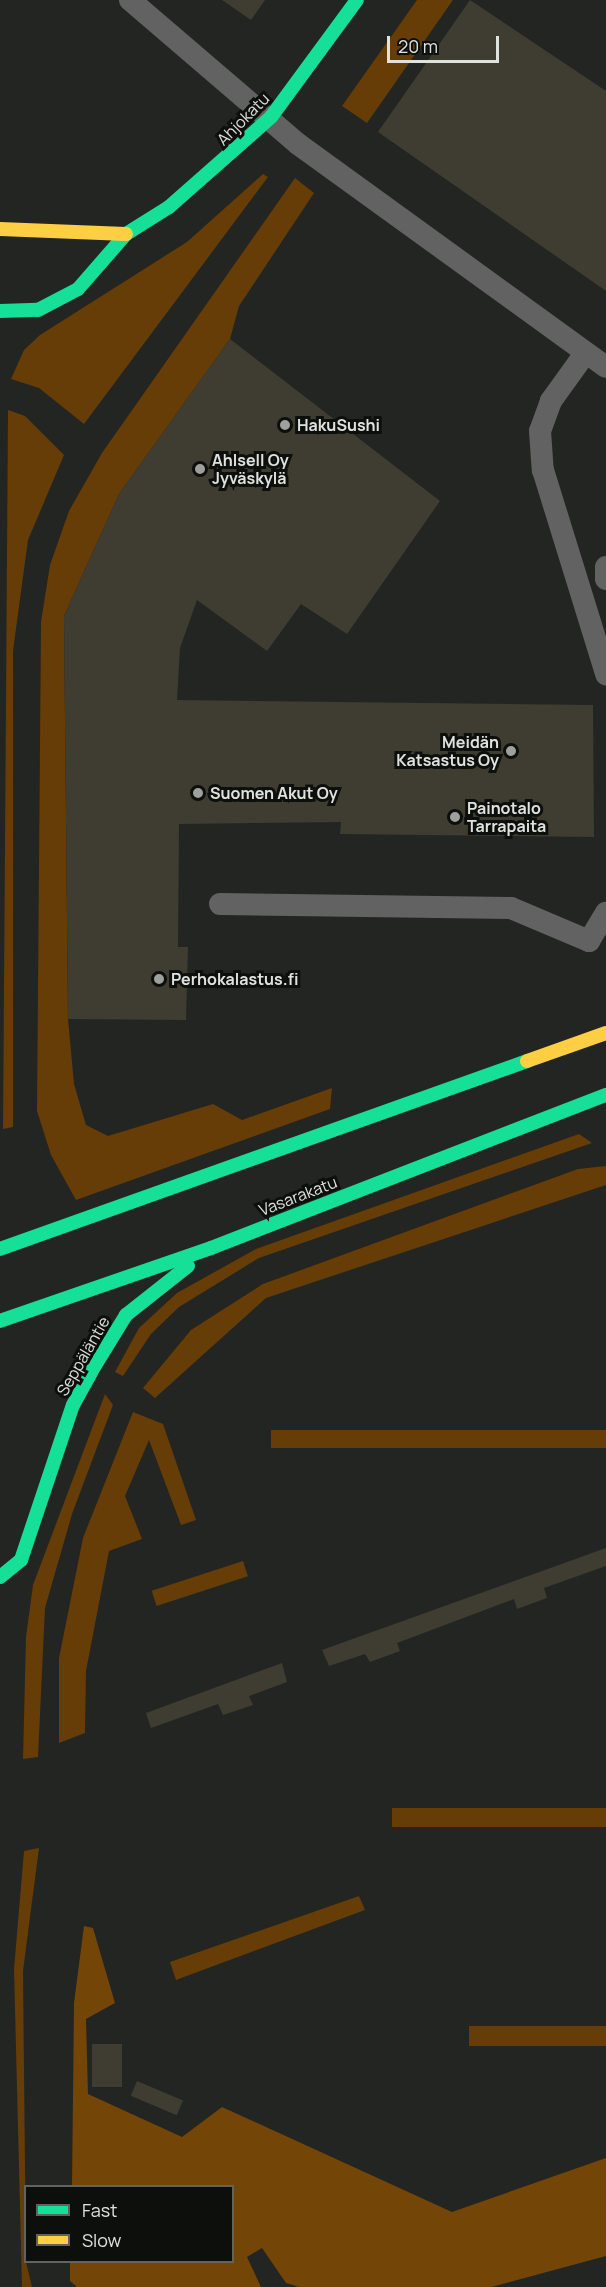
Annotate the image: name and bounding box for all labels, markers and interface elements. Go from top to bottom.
scale bar [390,24,502,62]
text: 20 m [398,34,438,58]
street label: Ahjokatu [213,89,273,149]
place label: HakuSushi [297,415,380,435]
marker: HakuSushi [278,418,292,432]
place label: Ahlsell Oy Jyväskylä [212,450,289,488]
marker: Ahlsell Oy Jyväskylä [193,462,207,476]
place label: Meidän Katsastus Oy [396,732,499,770]
marker: Meidän Katsastus Oy [504,744,518,758]
place label: Suomen Akut Oy [210,783,338,803]
marker: Suomen Akut Oy [191,786,205,800]
place label: Painotalo Tarrapaita [467,798,546,836]
marker: Painotalo Tarrapaita [448,810,462,824]
place label: Perhokalastus.fi [171,969,298,989]
marker: Perhokalastus.fi [152,972,166,986]
street label: Vasarakatu [256,1172,340,1220]
street label: Seppäläntie [53,1313,113,1399]
legend [24,2185,234,2263]
text: Fast [82,2198,117,2222]
text: Slow [82,2228,121,2252]

